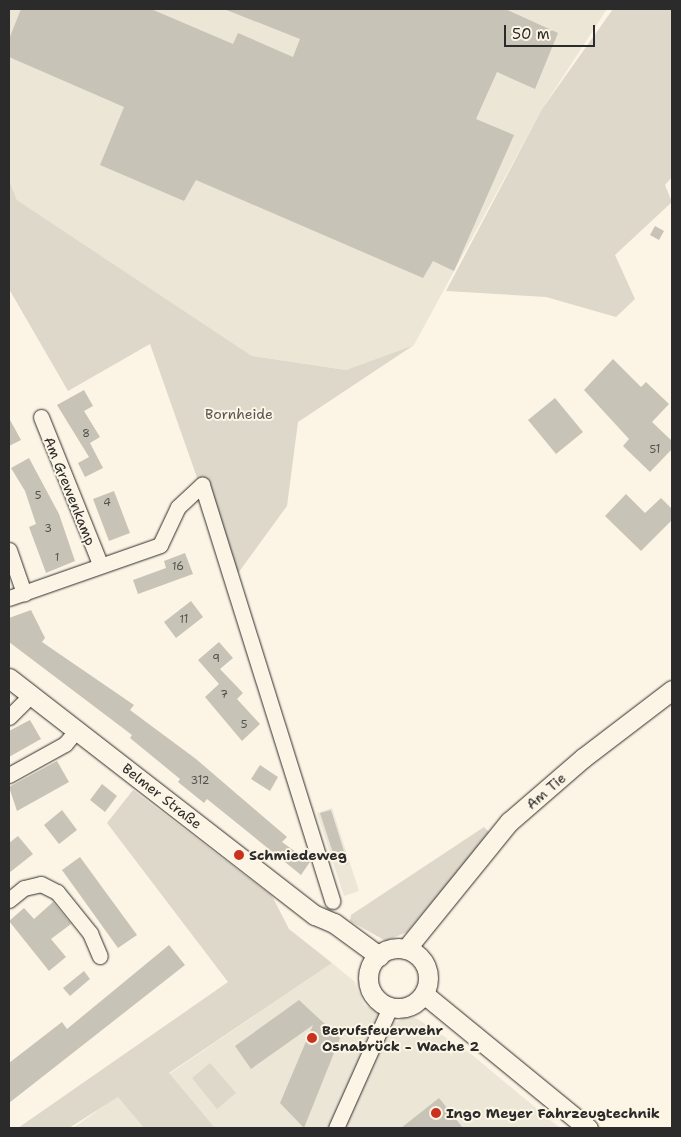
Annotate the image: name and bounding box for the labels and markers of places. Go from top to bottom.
place label: Schmiedeweg [249,847,347,863]
marker: Schmiedeweg [233,849,245,861]
place label: Berufsfeuerwehr Osnabrück - Wache 2 [322,1022,479,1054]
marker: Berufsfeuerwehr Osnabrück - Wache 2 [306,1032,318,1044]
place label: Ingo Meyer Fahrzeugtechnik [446,1105,660,1121]
marker: Ingo Meyer Fahrzeugtechnik [430,1107,442,1119]

